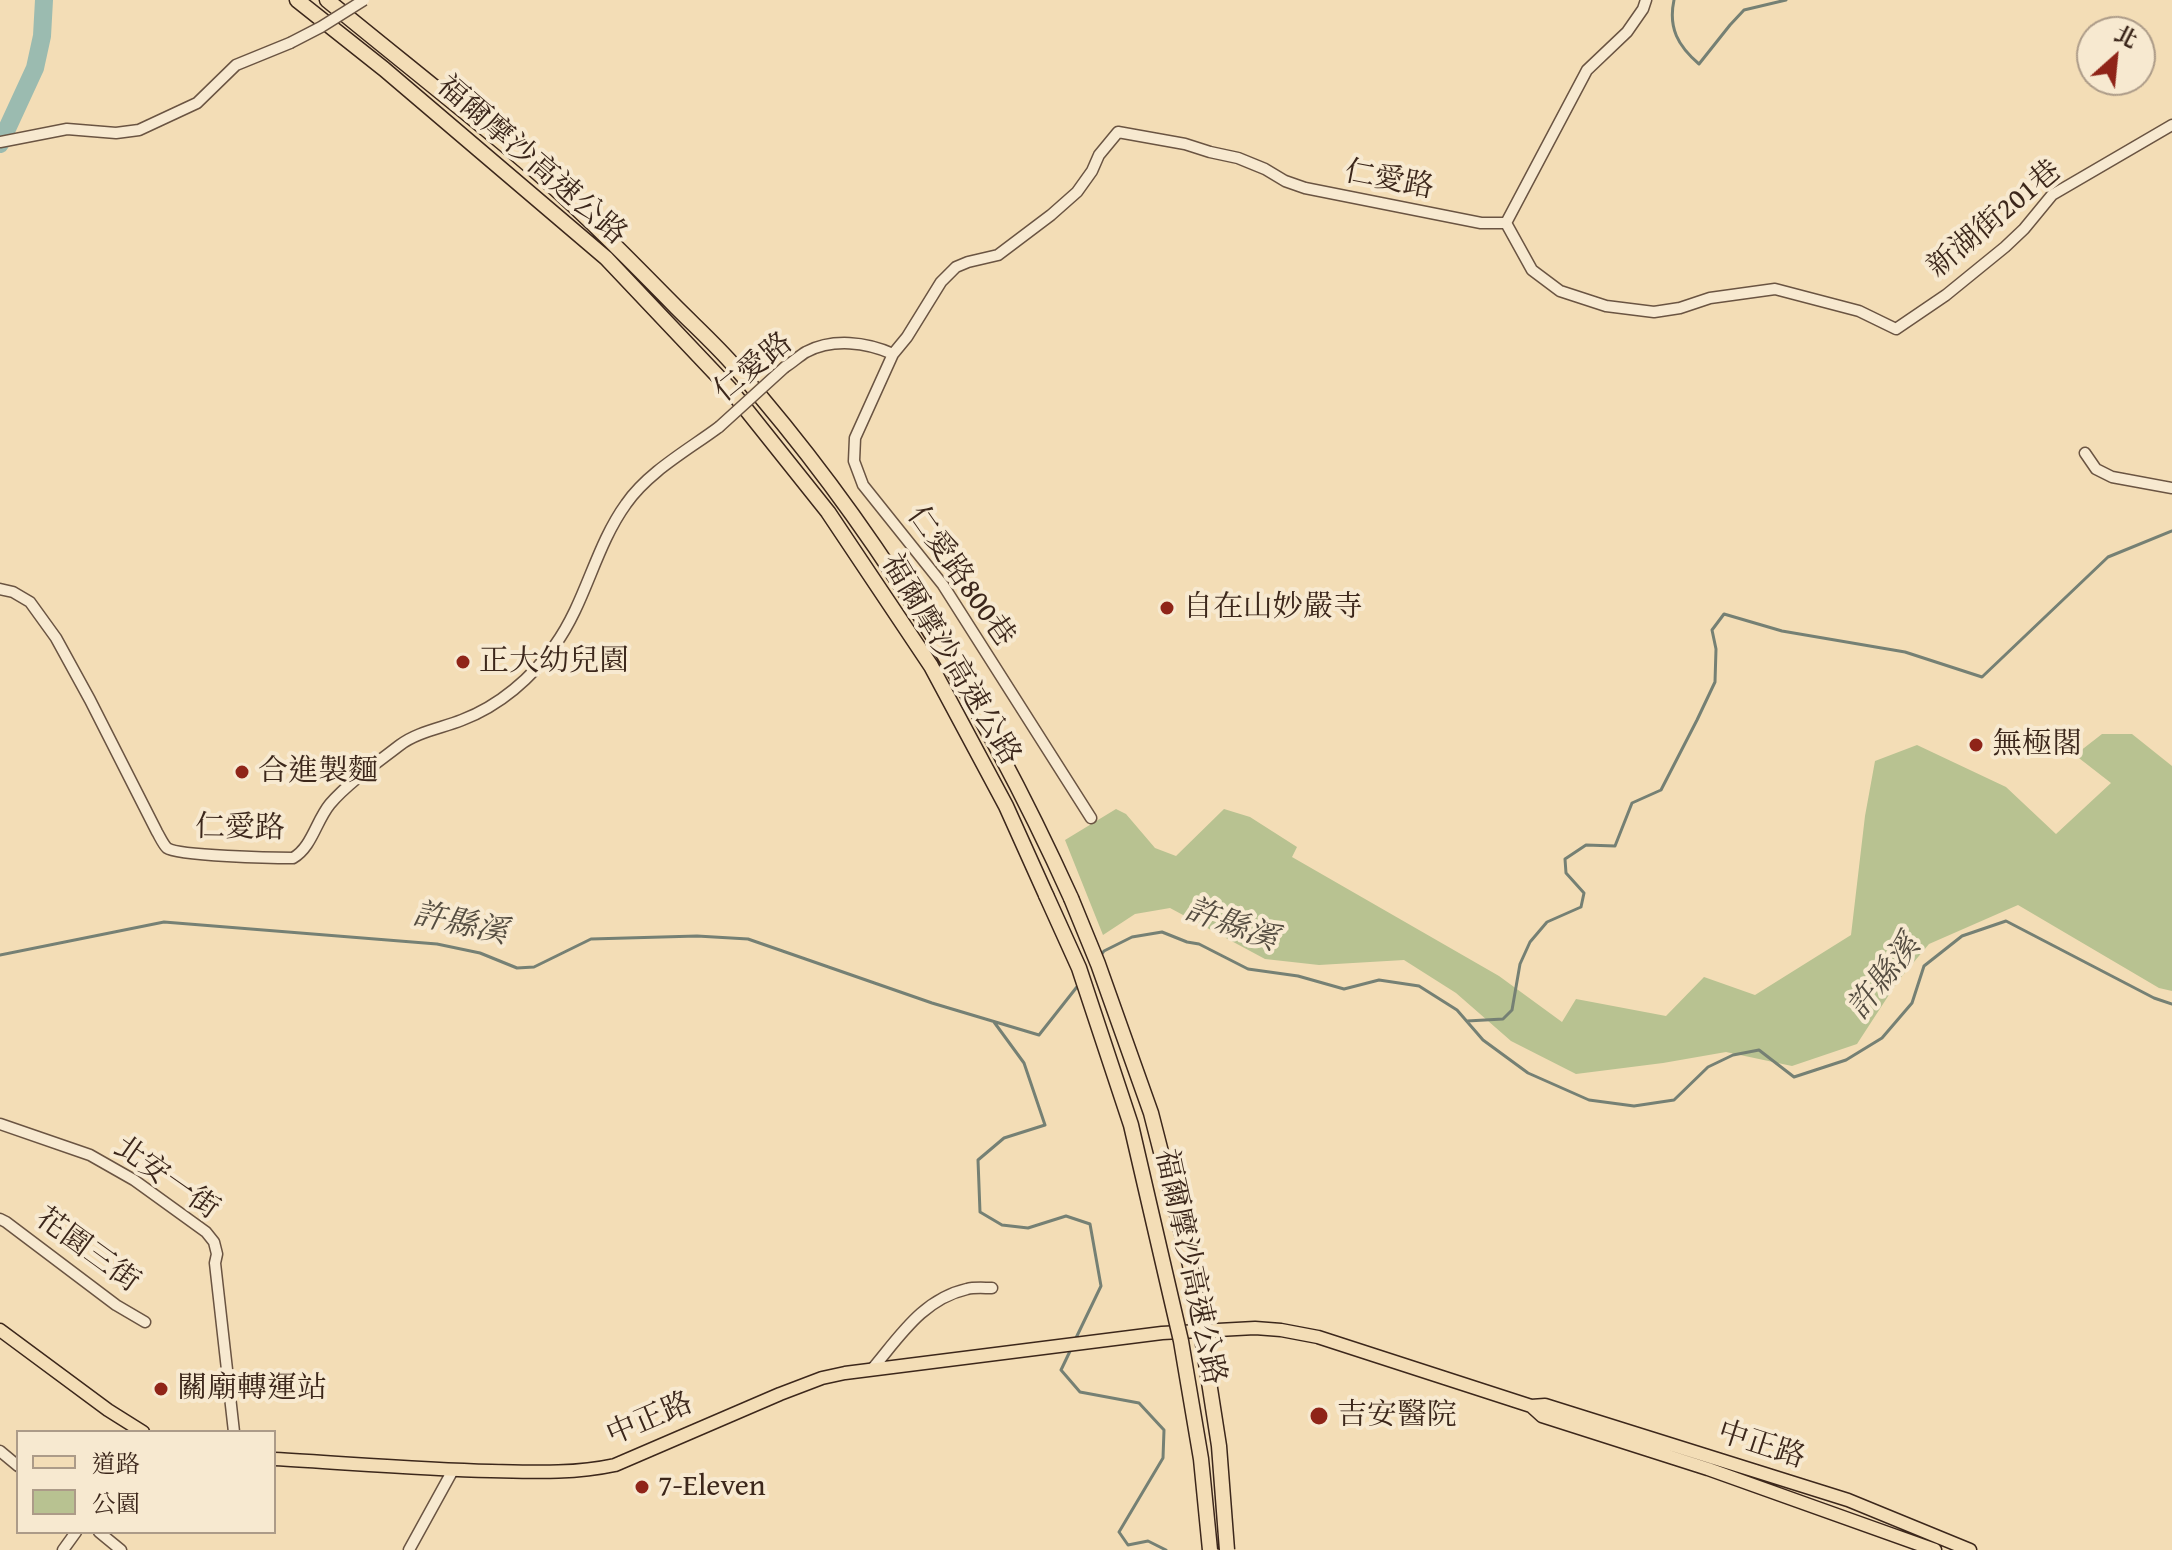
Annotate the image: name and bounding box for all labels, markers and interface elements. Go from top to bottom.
north arrow [2076,16,2156,96]
text: 北 [2109,17,2143,56]
street label: 福爾摩沙高速公路 [429,69,633,253]
street label: 新湖街201巷 [1921,154,2069,286]
street label: 仁愛路 [1341,155,1437,207]
street label: 仁愛路 [708,326,800,410]
street label: 仁愛路800巷 [898,500,1022,654]
street label: 福爾摩沙高速公路 [873,548,1027,772]
place label: 自在山妙嚴寺 [1183,590,1363,626]
marker: 自在山妙嚴寺 [1158,599,1176,617]
place label: 正大幼兒園 [479,644,629,680]
marker: 正大幼兒園 [454,653,472,671]
place label: 無極閣 [1992,727,2082,763]
marker: 無極閣 [1967,736,1985,754]
place label: 合進製麵 [258,754,378,790]
marker: 合進製麵 [233,763,251,781]
street label: 仁愛路 [195,810,285,848]
water label: 許縣溪 [1179,892,1283,960]
water label: 許縣溪 [409,896,511,954]
water label: 許縣溪 [1840,928,1930,1028]
street label: 北安一街 [107,1130,225,1228]
street label: 福爾摩沙高速公路 [1146,1146,1232,1388]
street label: 花園三街 [28,1201,146,1301]
place label: 關廟轉運站 [177,1371,327,1407]
marker: 關廟轉運站 [152,1380,170,1398]
street label: 中正路 [602,1386,698,1454]
place label: 吉安醫院 [1337,1398,1457,1434]
marker: 吉安醫院 [1308,1405,1330,1427]
street label: 中正路 [1713,1415,1809,1477]
legend [16,1430,276,1534]
text: 道路 [92,1446,140,1481]
place label: 7-Eleven [658,1469,766,1505]
marker: 7-Eleven [633,1478,651,1496]
text: 公園 [92,1486,140,1521]

